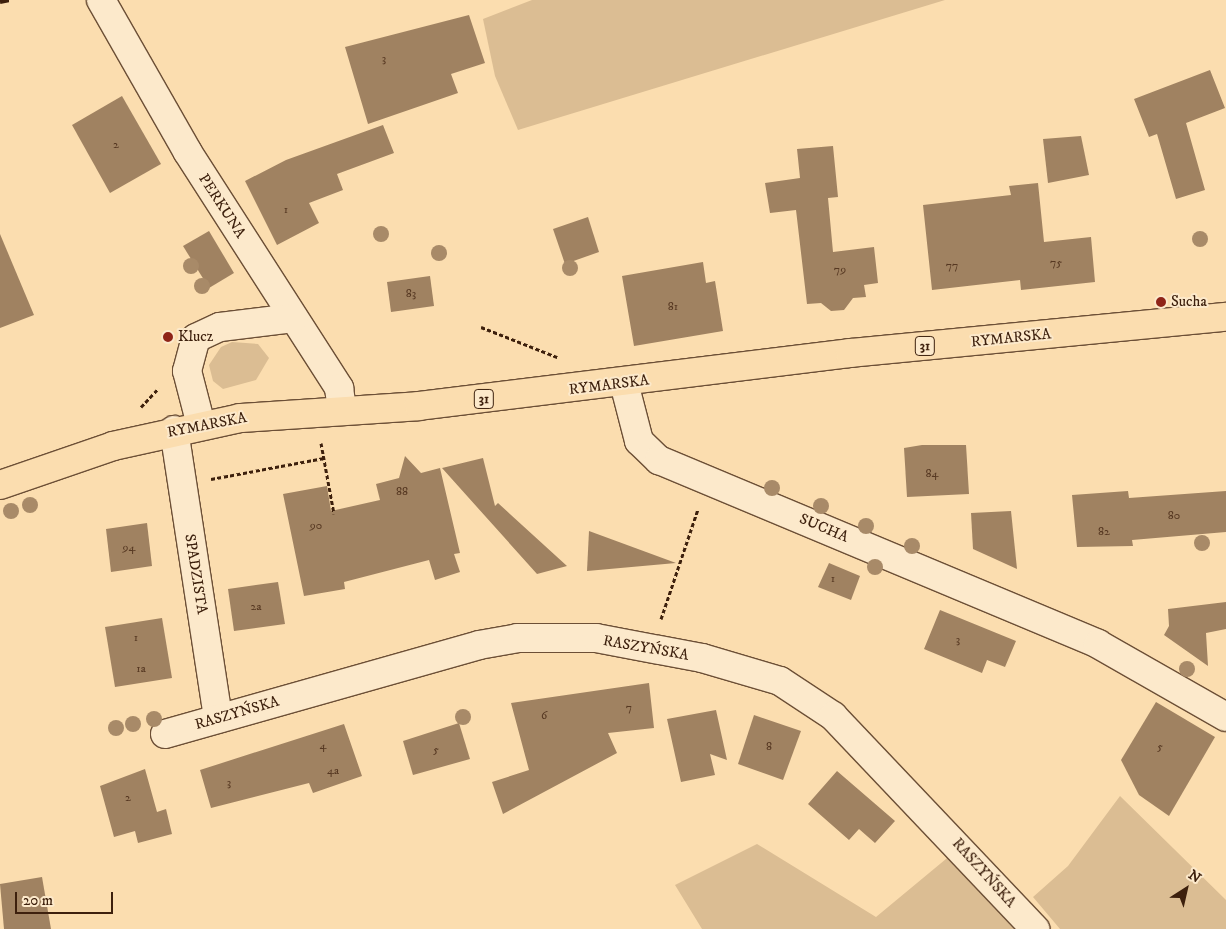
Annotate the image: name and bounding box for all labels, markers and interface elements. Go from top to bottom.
house number: 3 [382,52,386,66]
house number: 2 [113,138,119,152]
street label: PERKUNA [195,171,249,241]
house number: 1 [284,203,288,217]
house number: 75 [1050,256,1062,270]
house number: 77 [946,259,958,273]
house number: 79 [834,263,846,277]
house number: 83 [406,287,416,301]
place label: Sucha [1171,293,1207,311]
marker: Sucha [1155,296,1167,308]
house number: 81 [668,300,678,314]
street label: RYMARSKA [970,325,1052,351]
place label: Klucz [178,328,213,346]
marker: Klucz [162,331,174,343]
road number: 31 [914,334,936,358]
street label: RYMARSKA [568,371,650,399]
road number: 31 [473,388,495,410]
street label: RYMARSKA [166,408,248,442]
house number: 84 [926,467,938,481]
house number: 88 [396,485,408,499]
house number: 80 [1168,509,1180,523]
street label: SUCHA [797,510,851,546]
house number: 90 [310,519,322,533]
house number: 82 [1098,525,1110,539]
street label: SPADZISTA [181,533,211,615]
house number: 94 [123,541,135,555]
house number: 1 [831,572,835,586]
house number: 2a [251,600,261,614]
house number: 1 [134,631,138,645]
street label: RASZYŃSKA [602,632,690,664]
house number: 3 [956,633,960,647]
house number: 1a [136,662,146,676]
street label: RASZYŃSKA [193,692,281,734]
house number: 7 [626,701,632,715]
house number: 6 [541,709,547,723]
house number: 4 [320,739,326,753]
house number: 8 [766,740,772,754]
house number: 5 [1157,740,1163,754]
house number: 5 [433,743,439,757]
house number: 4a [327,764,339,778]
house number: 3 [227,776,231,790]
house number: 2 [125,791,131,805]
street label: RASZYŃSKA [948,835,1020,911]
north arrow [1161,864,1211,914]
text: N [1185,866,1204,887]
scale bar [18,882,115,914]
text: 20 m [23,891,53,910]

